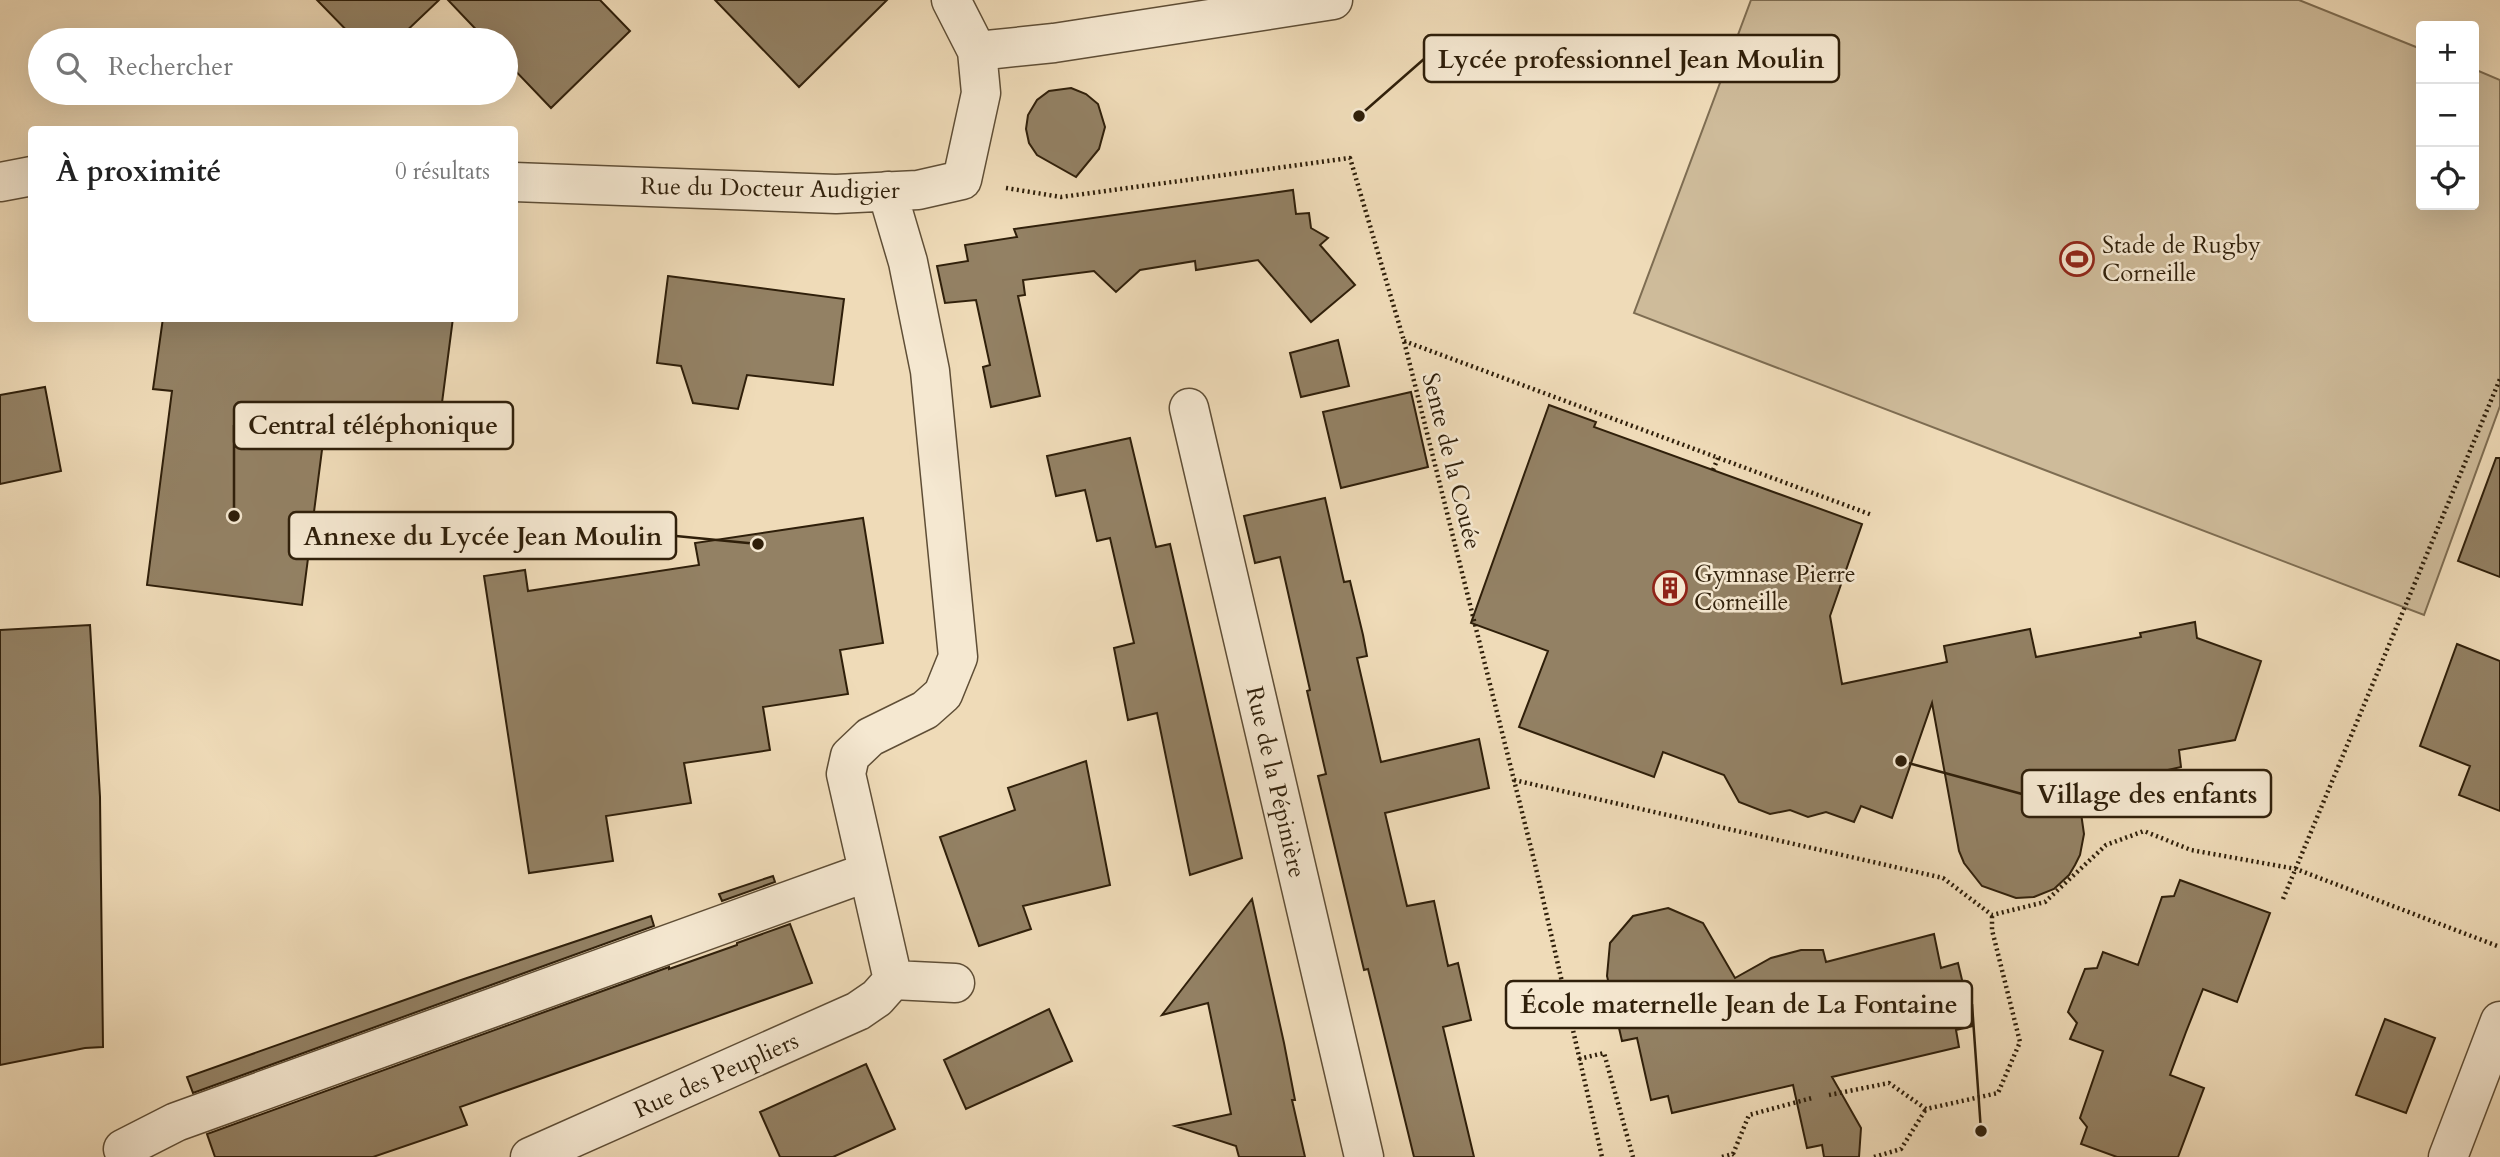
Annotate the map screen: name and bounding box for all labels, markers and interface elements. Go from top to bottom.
map controls [2416,21,2479,210]
button: + [2416,21,2479,84]
search box [28,28,518,105]
callout: Lycée professionnel Jean Moulin [1424,35,1839,82]
text: Lycée professionnel Jean Moulin [1438,42,1825,77]
icon: search [52,48,90,86]
text: Rechercher [108,49,233,84]
button: − [2416,84,2479,147]
button: locate [2416,147,2479,210]
text: À proximité [56,151,221,192]
text: 0 résultats [395,156,490,187]
street label: Rue du Docteur Audigier [640,170,900,207]
place label: Stade de Rugby Corneille [2102,229,2261,290]
sports icon: Stade de Rugby Corneille [2058,240,2096,278]
street label: Sente de la Couée [1414,369,1489,553]
callout: Central téléphonique [234,402,513,449]
text: Central téléphonique [248,408,498,443]
callout: Annexe du Lycée Jean Moulin [289,512,676,559]
text: Annexe du Lycée Jean Moulin [304,519,663,554]
place label: Gymnase Pierre Corneille [1694,558,1856,619]
building icon: Gymnase Pierre Corneille [1651,569,1689,607]
street label: Rue de la Pépinière [1237,683,1314,881]
callout: Village des enfants [2022,770,2271,817]
text: Village des enfants [2037,777,2257,812]
callout: École maternelle Jean de La Fontaine [1506,981,1972,1028]
text: École maternelle Jean de La Fontaine [1520,987,1958,1022]
street label: Rue des Peupliers [629,1024,804,1126]

